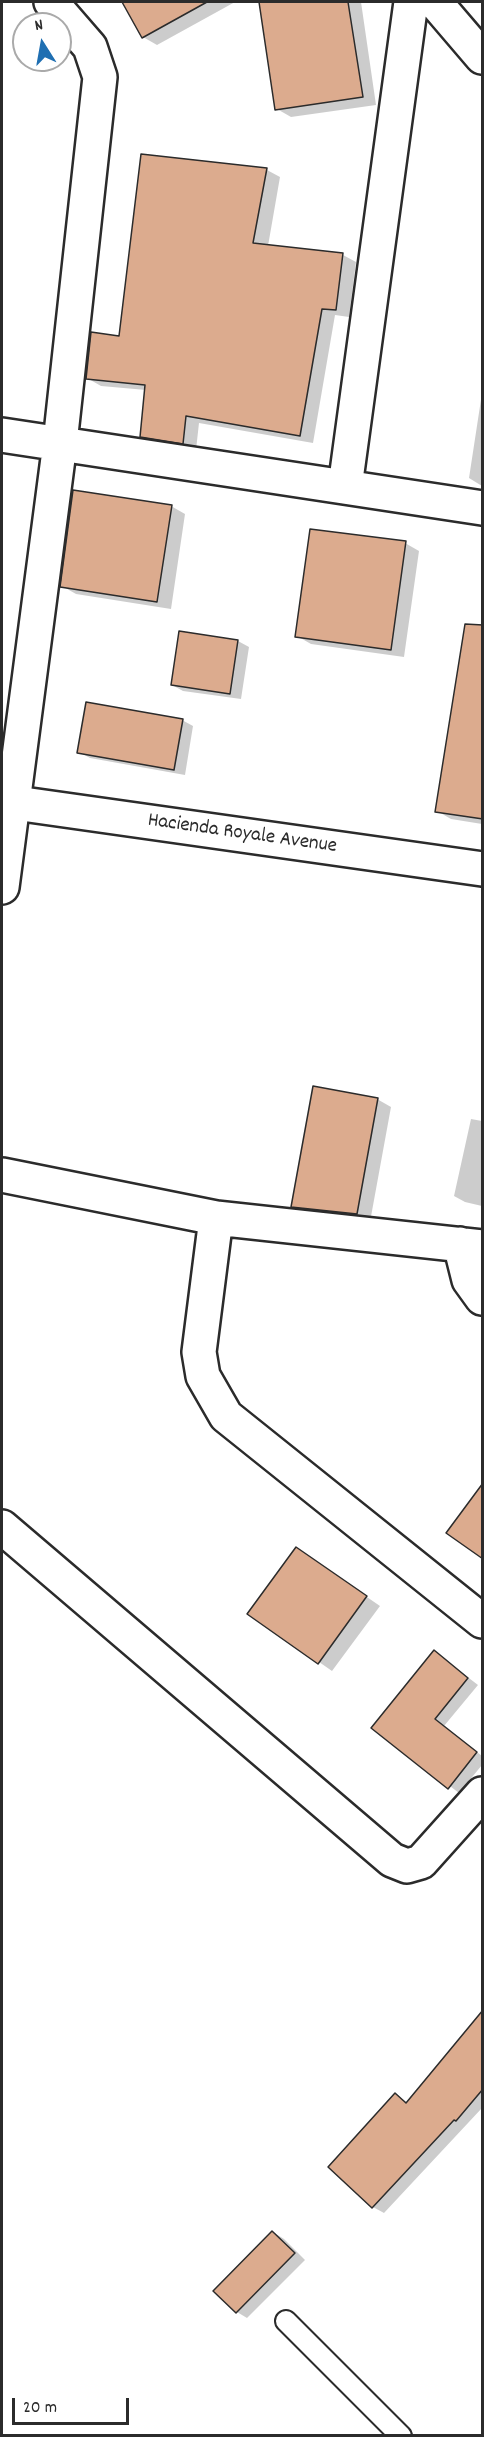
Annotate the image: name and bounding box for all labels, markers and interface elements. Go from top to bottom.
north arrow [12,12,72,72]
text: N [33,14,45,38]
street label: Hacienda Royale Avenue [146,809,338,861]
scale bar [15,2386,132,2424]
text: 20 m [23,2396,57,2421]

